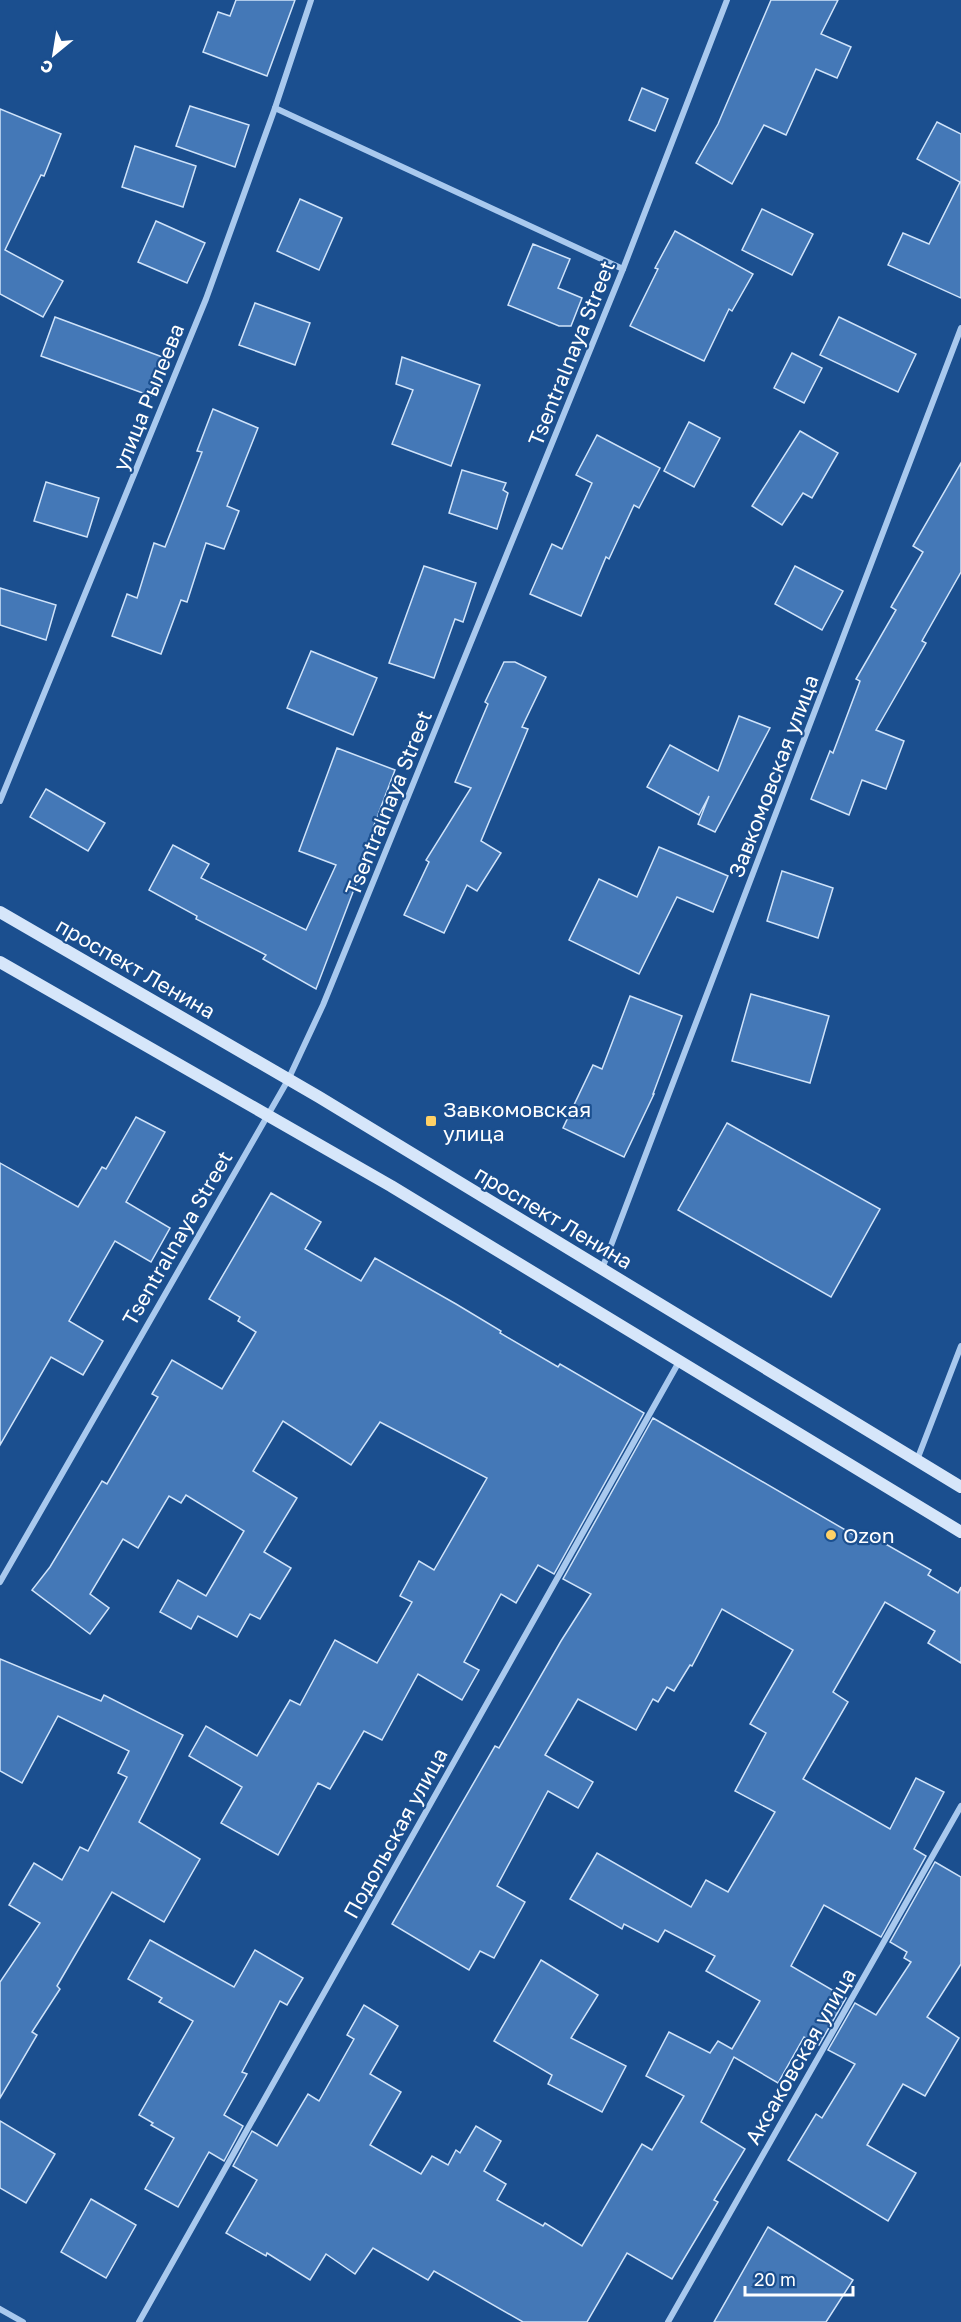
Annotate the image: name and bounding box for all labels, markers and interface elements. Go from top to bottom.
north arrow [24,24,84,84]
text: С [37,55,56,78]
street label: Tsentralnaya Street [522,257,620,449]
street label: улица Рылеева [107,320,189,474]
street label: Завкомовская улица [722,671,824,881]
street label: Tsentralnaya Street [339,707,437,899]
street label: проспект Ленина [52,912,220,1024]
place label: Завкомовская улица [443,1096,591,1146]
marker: Завкомовская улица [424,1114,438,1128]
street label: Tsentralnaya Street [116,1146,238,1330]
street label: проспект Ленина [470,1160,638,1274]
place label: Ozon [843,1522,895,1548]
marker: Ozon [824,1528,838,1542]
street label: Подольская улица [337,1743,453,1923]
street label: Аксаковская улица [739,1963,861,2149]
scale bar [745,2259,853,2297]
text: 20 m [754,2268,796,2290]

